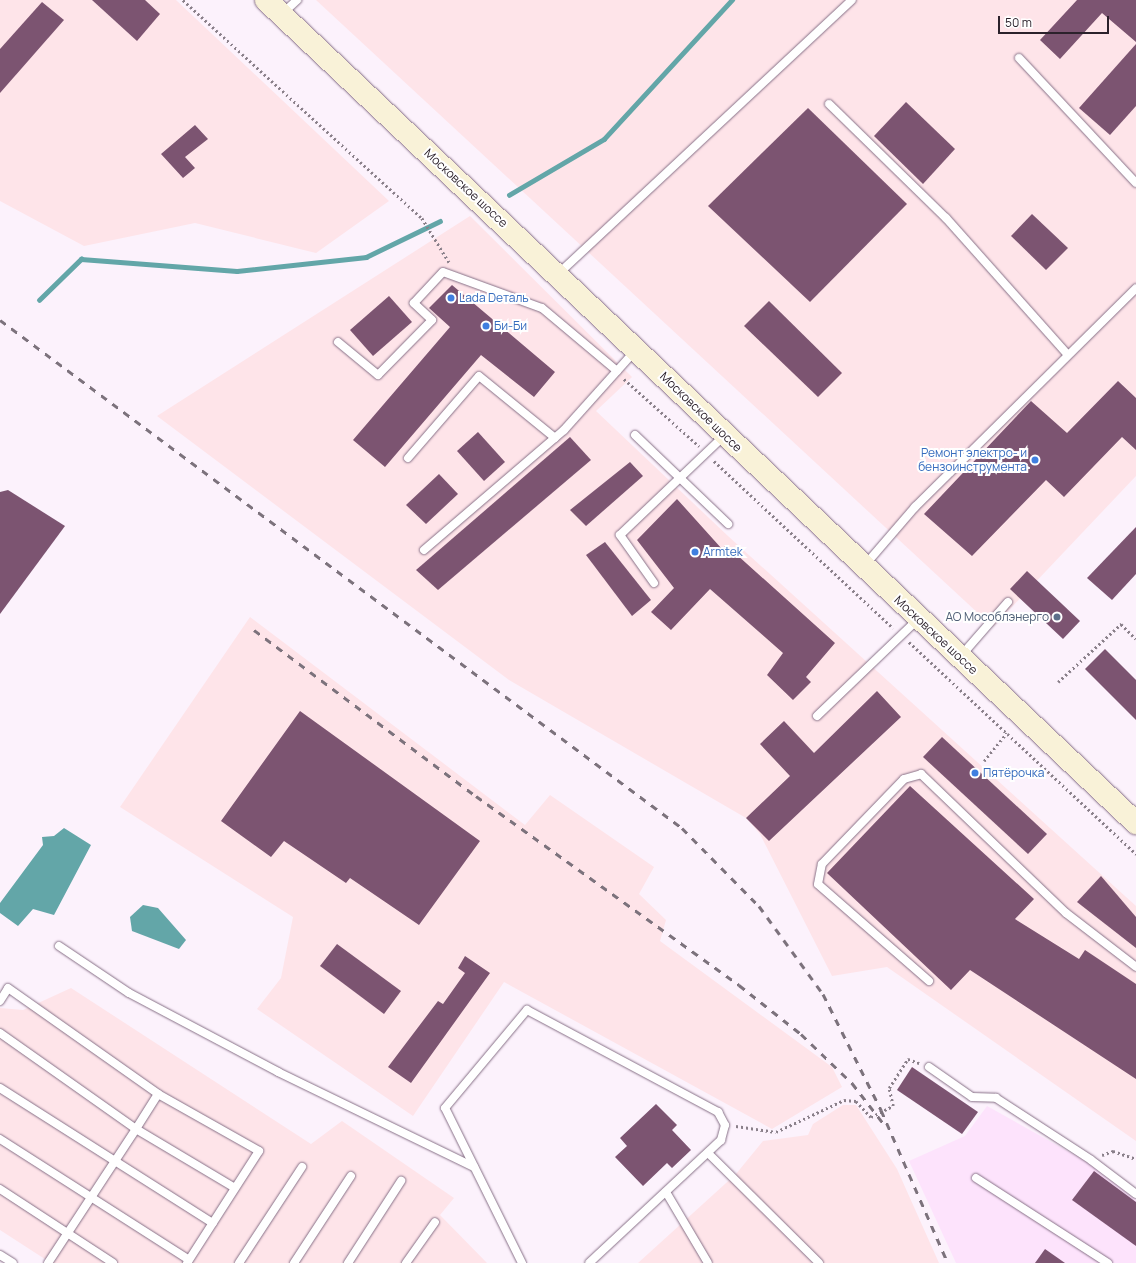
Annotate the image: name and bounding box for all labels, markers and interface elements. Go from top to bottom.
scale bar [1000,8,1111,34]
text: 50 m [1005,14,1032,31]
street label: Московское шоссе [421,146,511,230]
place label: Lada Dеталь [459,291,529,305]
marker: Lada Dеталь [446,293,456,303]
place label: Би-Би [494,319,527,333]
marker: Би-Би [481,321,491,331]
street label: Московское шоссе [657,369,745,455]
place label: Ремонт электро- и бензоинструмента [918,446,1027,474]
marker: Ремонт электро- и бензоинструмента [1030,455,1040,465]
place label: Armtek [703,545,743,559]
marker: Armtek [690,547,700,557]
street label: Московское шоссе [891,593,981,677]
place label: АО Мособлэнерго [945,610,1049,624]
marker: АО Мособлэнерго [1052,612,1062,622]
place label: Пятёрочка [983,766,1044,780]
marker: Пятёрочка [970,768,980,778]

